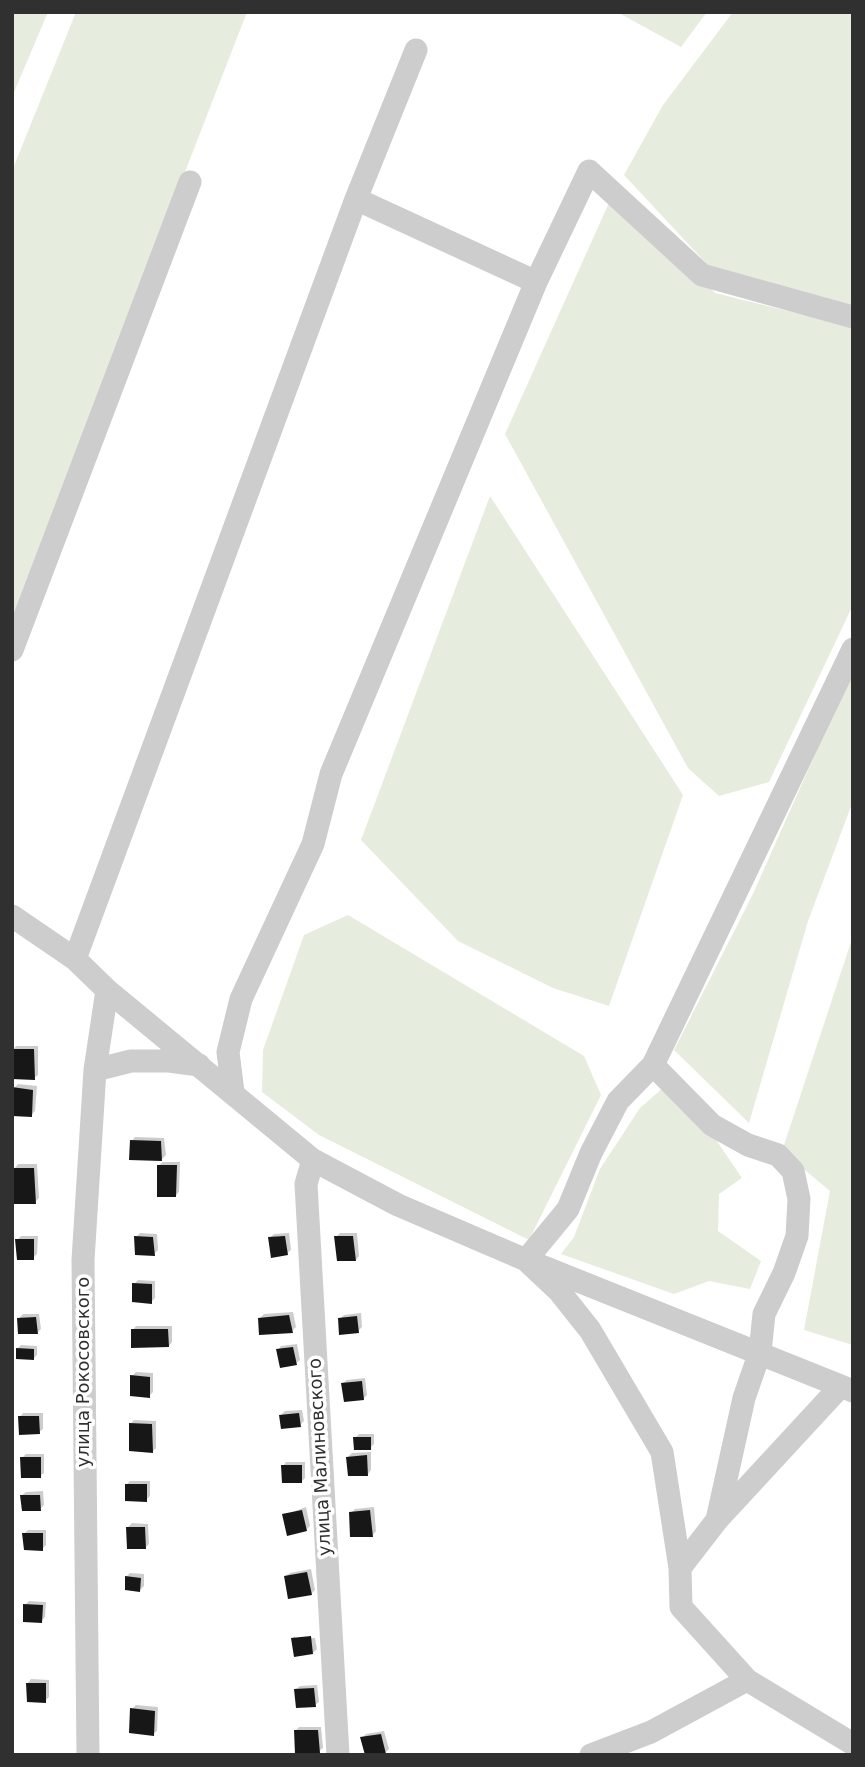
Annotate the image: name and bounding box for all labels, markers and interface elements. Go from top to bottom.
street label: улица Рокосовского [73,1277,95,1467]
street label: улица Малиновского [305,1357,337,1557]

